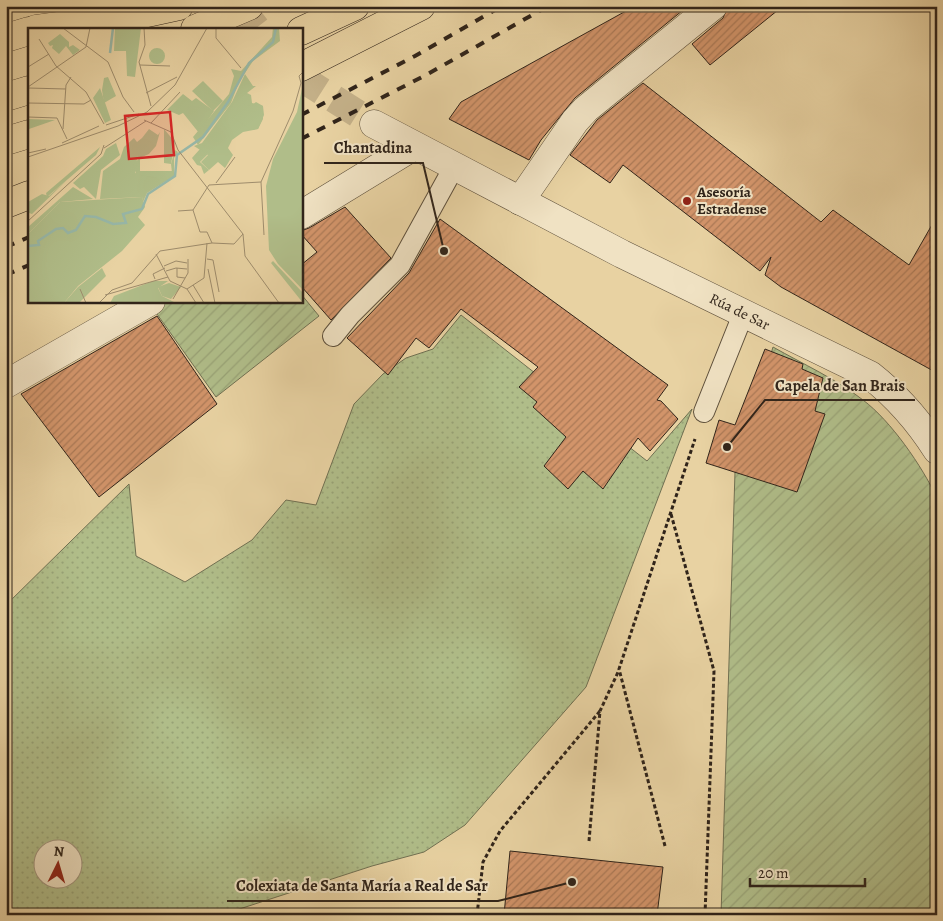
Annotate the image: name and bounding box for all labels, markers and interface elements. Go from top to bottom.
inset map [28,28,302,302]
callout: Chantadina [324,132,423,163]
text: Chantadina [334,137,412,159]
place label: Asesoría Estradense [696,182,767,219]
marker: Asesoría Estradense [681,195,693,207]
street label: Rúa de Sar [706,288,774,335]
callout: Capela de San Brais [765,369,915,400]
text: Capela de San Brais [775,375,905,397]
north arrow [32,838,82,888]
text: N [53,842,65,861]
scale bar [750,856,866,888]
text: 20 m [758,863,789,883]
callout: Colexiata de Santa María a Real de Sar [227,870,498,901]
text: Colexiata de Santa María a Real de Sar [236,875,488,897]

